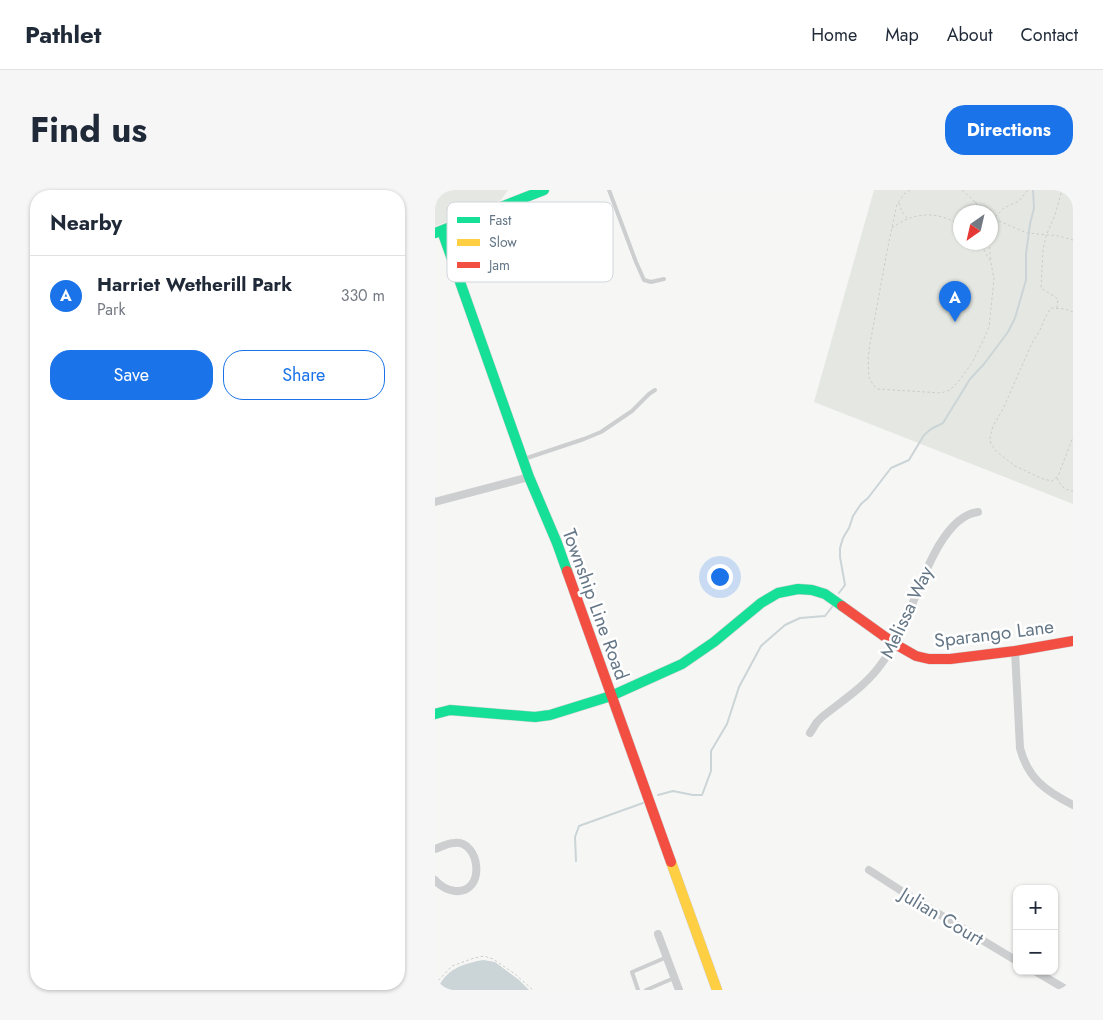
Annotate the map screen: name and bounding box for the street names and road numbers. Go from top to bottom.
street label: Township Line Road [556,525,635,683]
street label: Melissa Way [873,561,940,663]
street label: Sparango Lane [933,613,1056,654]
street label: Julian Court [892,879,989,952]

